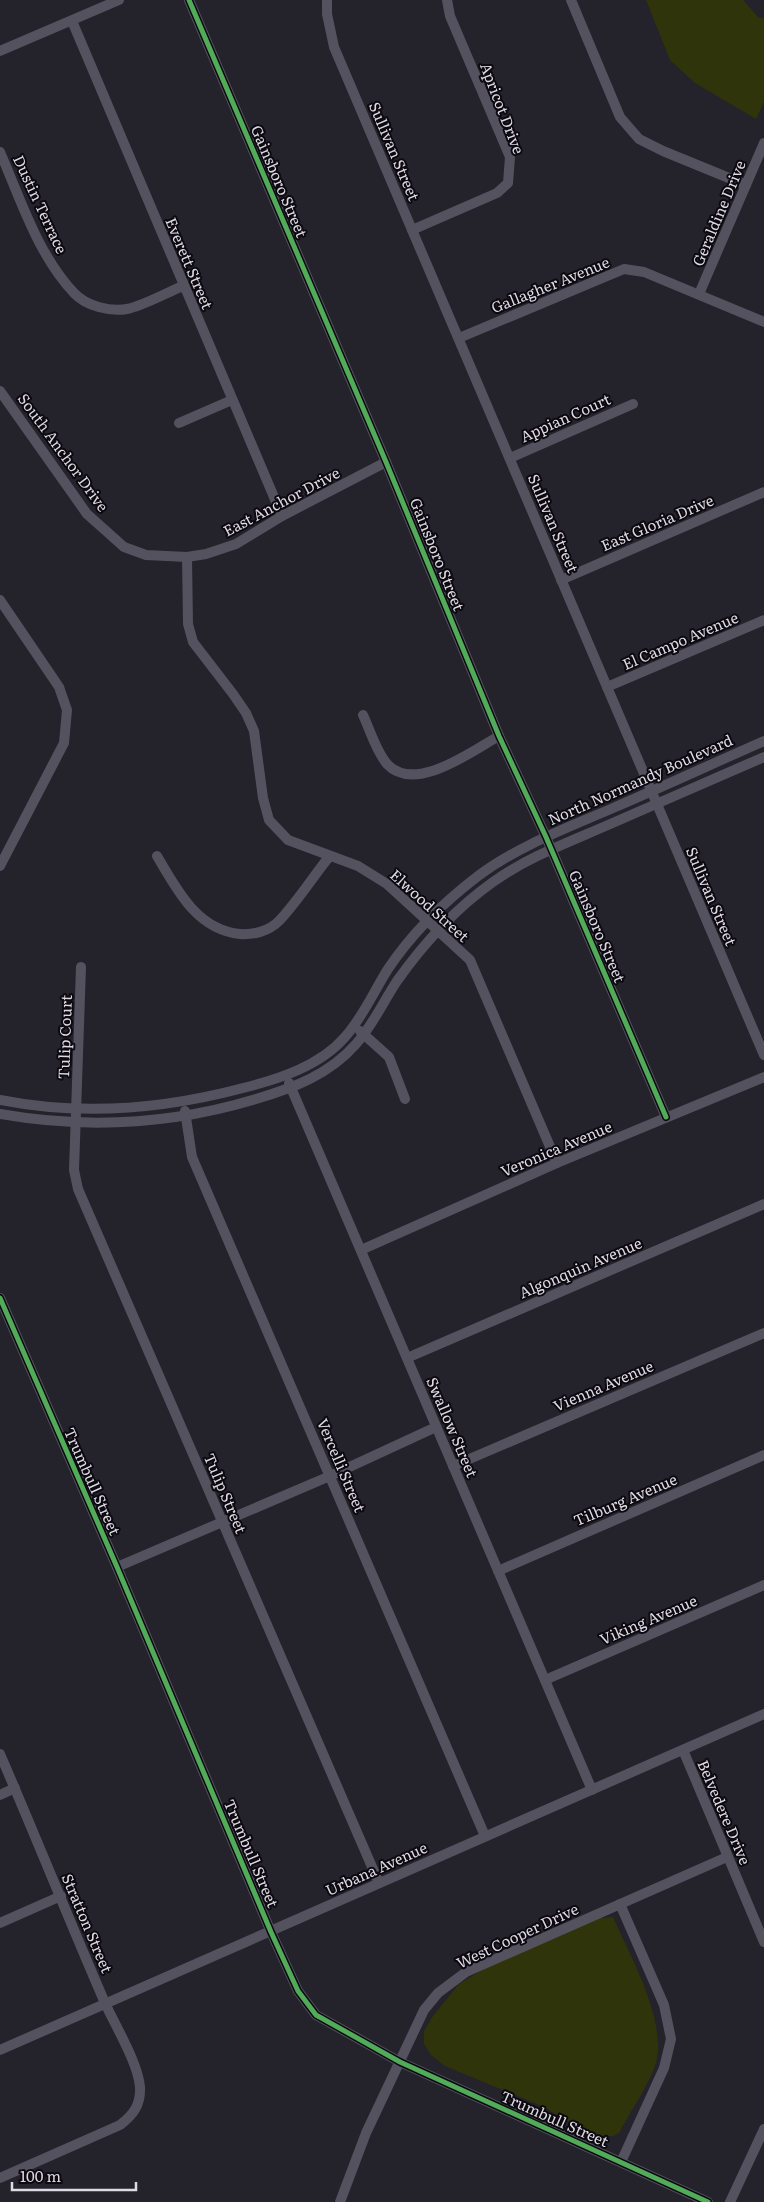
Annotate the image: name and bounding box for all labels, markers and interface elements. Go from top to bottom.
street label: Apricot Drive [475,59,531,157]
street label: Sullivan Street [364,98,426,204]
street label: Gainsboro Street [246,121,314,241]
street label: Dustin Terrace [8,151,74,257]
street label: Geraldine Drive [685,156,751,270]
street label: Everett Street [160,213,220,313]
street label: Gallagher Avenue [487,250,613,318]
street label: Appian Court [516,387,614,447]
street label: South Anchor Drive [13,388,115,516]
street label: East Anchor Drive [219,460,344,541]
street label: Sullivan Street [523,470,585,576]
street label: East Gloria Drive [597,488,717,556]
street label: Gainsboro Street [405,494,471,614]
street label: El Campo Avenue [618,605,742,675]
street label: North Normandy Boulevard [544,728,736,830]
street label: Sullivan Street [681,843,743,949]
street label: Elwood Street [385,863,475,947]
street label: Gainsboro Street [564,866,632,986]
street label: Tulip Court [51,994,77,1080]
street label: Veronica Avenue [497,1114,615,1182]
street label: Algonquin Avenue [515,1231,645,1303]
street label: Vienna Avenue [549,1353,657,1416]
street label: Swallow Street [422,1373,484,1481]
street label: Vercelli Street [312,1414,372,1516]
street label: Trumbull Street [59,1423,127,1539]
street label: Tulip Street [199,1449,253,1537]
street label: Tilburg Avenue [570,1467,681,1531]
street label: Viking Avenue [596,1588,701,1650]
street label: Belvedere Drive [693,1756,758,1868]
street label: Trumbull Street [219,1795,285,1911]
street label: Urbana Avenue [321,1835,431,1901]
street label: Stratton Street [57,1870,119,1976]
street label: West Cooper Drive [452,1896,582,1973]
street label: Trumbull Street [497,2084,613,2152]
scale bar [12,2160,136,2192]
text: 100 m [20,2164,61,2187]

